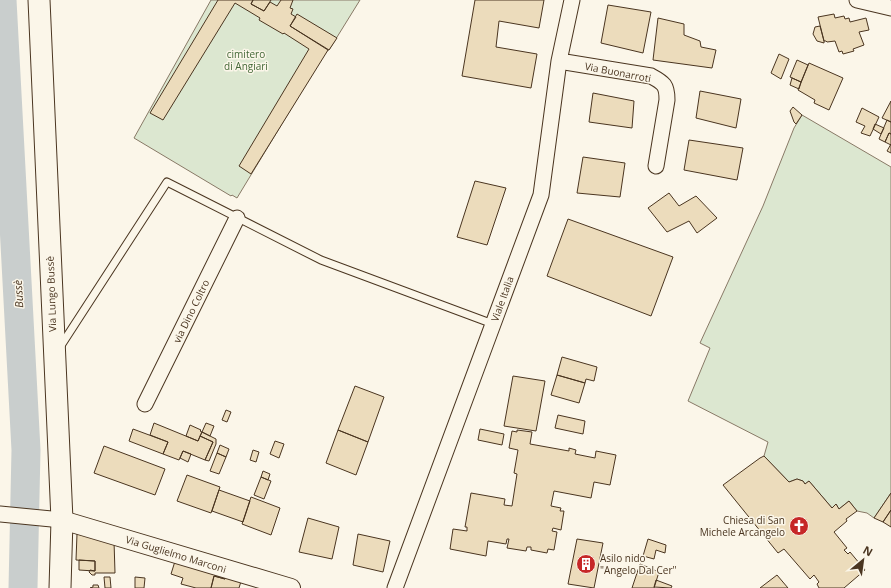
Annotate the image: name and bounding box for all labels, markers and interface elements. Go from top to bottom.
park label: cimitero di Angiari [224,47,268,73]
street label: Via Buonarroti [584,59,652,85]
street label: Via Lungo Bussè [43,255,59,332]
street label: Viale Italia [487,274,517,324]
street label: via Dino Coltro [170,277,212,345]
water label: Bussè [10,279,26,308]
place label: Chiesa di San Michele Arcangelo [700,513,785,539]
church icon: Chiesa di San Michele Arcangelo [788,515,810,537]
street label: Via Guglielmo Marconi [124,532,228,576]
north arrow [843,540,883,580]
text: N [861,542,876,560]
place label: Asilo nido "Angelo Dal Cer" [600,551,677,577]
building icon: Asilo nido "Angelo Dal Cer" [575,553,597,575]

